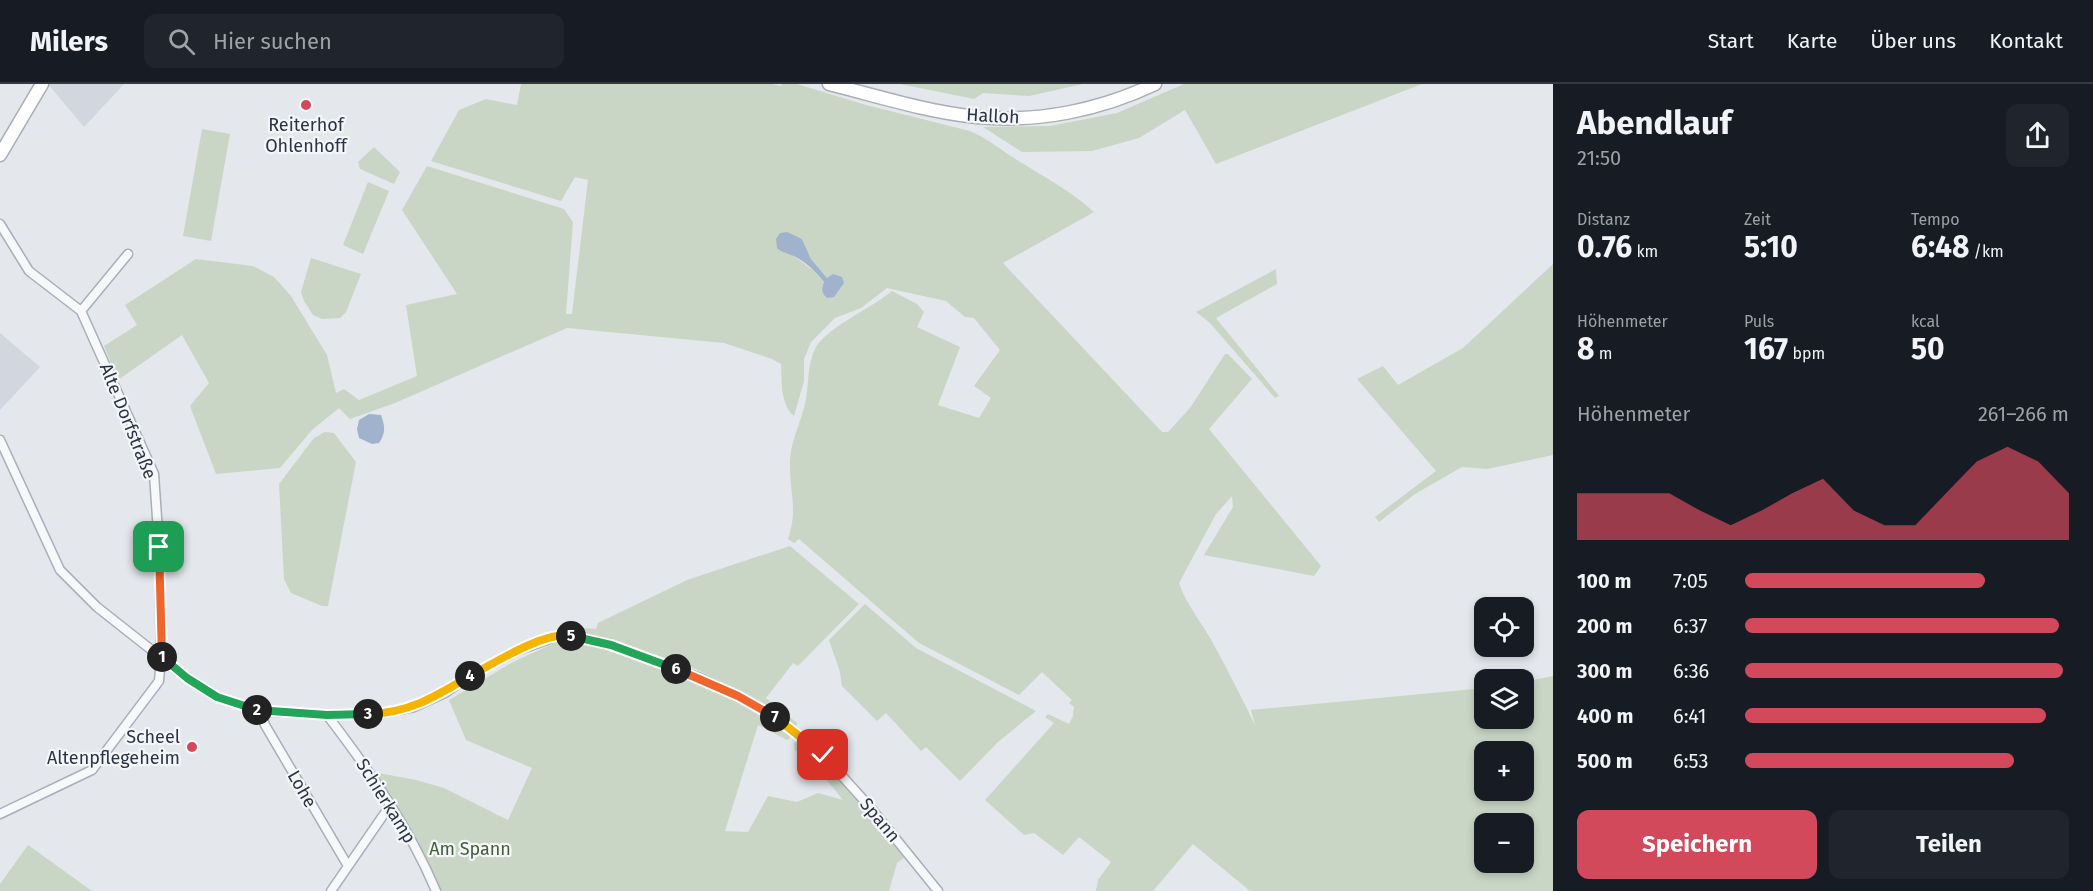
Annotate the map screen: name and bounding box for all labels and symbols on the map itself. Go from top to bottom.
marker: Reiterhof Ohlenhoff [299,98,313,112]
street label: Halloh [966,104,1020,128]
place label: Reiterhof Ohlenhoff [265,114,349,157]
street label: Alte Dorfstraße [95,360,161,482]
pin [133,521,184,572]
pin: 5 [556,621,586,651]
pin: 1 [147,642,177,672]
pin: 6 [661,654,691,684]
pin: 4 [455,661,485,691]
pin: 2 [242,695,272,725]
pin: 3 [353,699,383,729]
pin: 7 [760,702,790,732]
place label: Scheel Altenpflegeheim [47,726,180,769]
pin [797,729,848,780]
marker: Scheel Altenpflegeheim [185,740,199,754]
street label: Schierkamp [351,755,421,847]
street label: Lohe [283,766,321,812]
street label: Spann [855,793,905,847]
park label: Am Spann [429,838,511,860]

